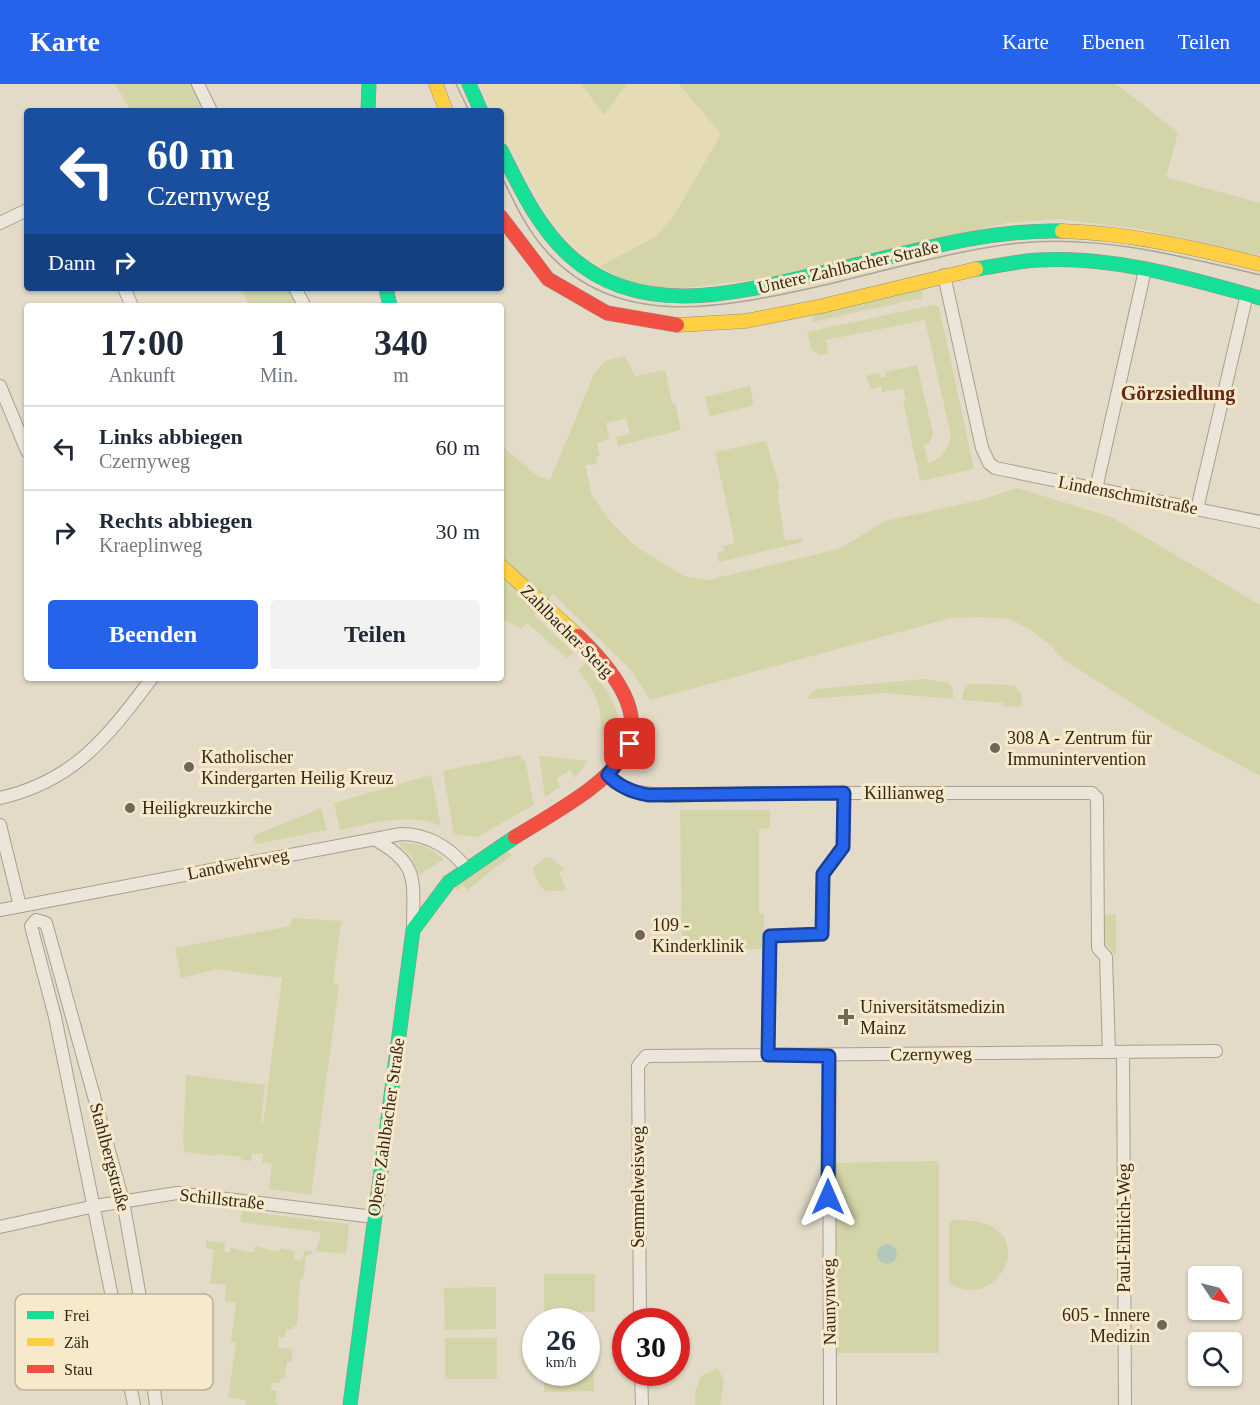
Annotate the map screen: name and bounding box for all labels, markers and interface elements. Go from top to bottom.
text: Karte [30,26,100,57]
text: Karte [1002,30,1049,54]
text: Ebenen [1082,30,1145,54]
text: Teilen [1178,30,1230,54]
icon: left [48,132,126,210]
text: 60 m [147,132,235,178]
text: Czernyweg [147,181,270,211]
street label: Untere Zahlbacher Straße [756,236,940,298]
icon: right [108,246,141,279]
text: Dann [48,250,96,275]
text: 17:00 [100,323,184,363]
text: 1 [270,323,288,363]
text: 340 [374,323,428,363]
text: Ankunft [109,364,175,386]
text: Min. [260,364,298,386]
text: m [393,364,409,386]
district label: Görzsiedlung [1121,382,1235,405]
text: Links abbiegen [99,424,243,449]
icon: left [48,432,81,465]
text: 60 m [435,435,480,460]
text: Czernyweg [99,450,190,472]
street label: Lindenschmitstraße [1056,472,1200,518]
text: Rechts abbiegen [99,508,252,533]
icon: right [48,516,81,549]
text: 30 m [435,519,480,544]
text: Kraeplinweg [99,534,202,556]
street label: Zahlbacher Steig [517,581,617,681]
button: Beenden [48,600,258,669]
button: Teilen [270,600,480,669]
pin [604,718,655,769]
icon: arrive [613,727,646,760]
place label: 308 A - Zentrum für Immunintervention [1007,728,1152,769]
marker: 308 A - Zentrum für Immunintervention [988,741,1002,755]
place label: Katholischer Kindergarten Heilig Kreuz [201,747,394,788]
marker: Katholischer Kindergarten Heilig Kreuz [182,760,196,774]
street label: Killianweg [864,783,944,803]
place label: Heiligkreuzkirche [142,798,272,818]
marker: Heiligkreuzkirche [123,801,137,815]
street label: Landwehrweg [186,844,290,884]
place label: 109 - Kinderklinik [652,915,744,956]
marker: 109 - Kinderklinik [633,928,647,942]
place label: Universitätsmedizin Mainz [860,997,1005,1038]
marker: Universitätsmedizin Mainz [837,1008,855,1026]
street label: Obere Zahlbacher Straße [364,1037,408,1217]
street label: Czernyweg [890,1043,972,1065]
street label: Stahlbergstraße [86,1100,134,1214]
street label: Semmelweisweg [628,1126,648,1248]
street label: Paul-Ehrlich-Weg [1114,1163,1134,1293]
position arrow [796,1165,860,1229]
street label: Schillstraße [179,1185,265,1213]
street label: Naunynweg [818,1258,840,1346]
north arrow [1188,1266,1242,1320]
map controls [1188,1266,1242,1386]
legend [15,1294,213,1390]
place label: 605 - Innere Medizin [1062,1305,1150,1346]
text: Frei [64,1307,90,1324]
speed limit sign: 30 [612,1308,690,1386]
marker: 605 - Innere Medizin [1155,1318,1169,1332]
text: 26 [546,1323,576,1356]
button: search [1188,1332,1242,1386]
text: Zäh [64,1334,89,1351]
text: km/h [546,1354,576,1370]
text: Stau [64,1361,92,1378]

